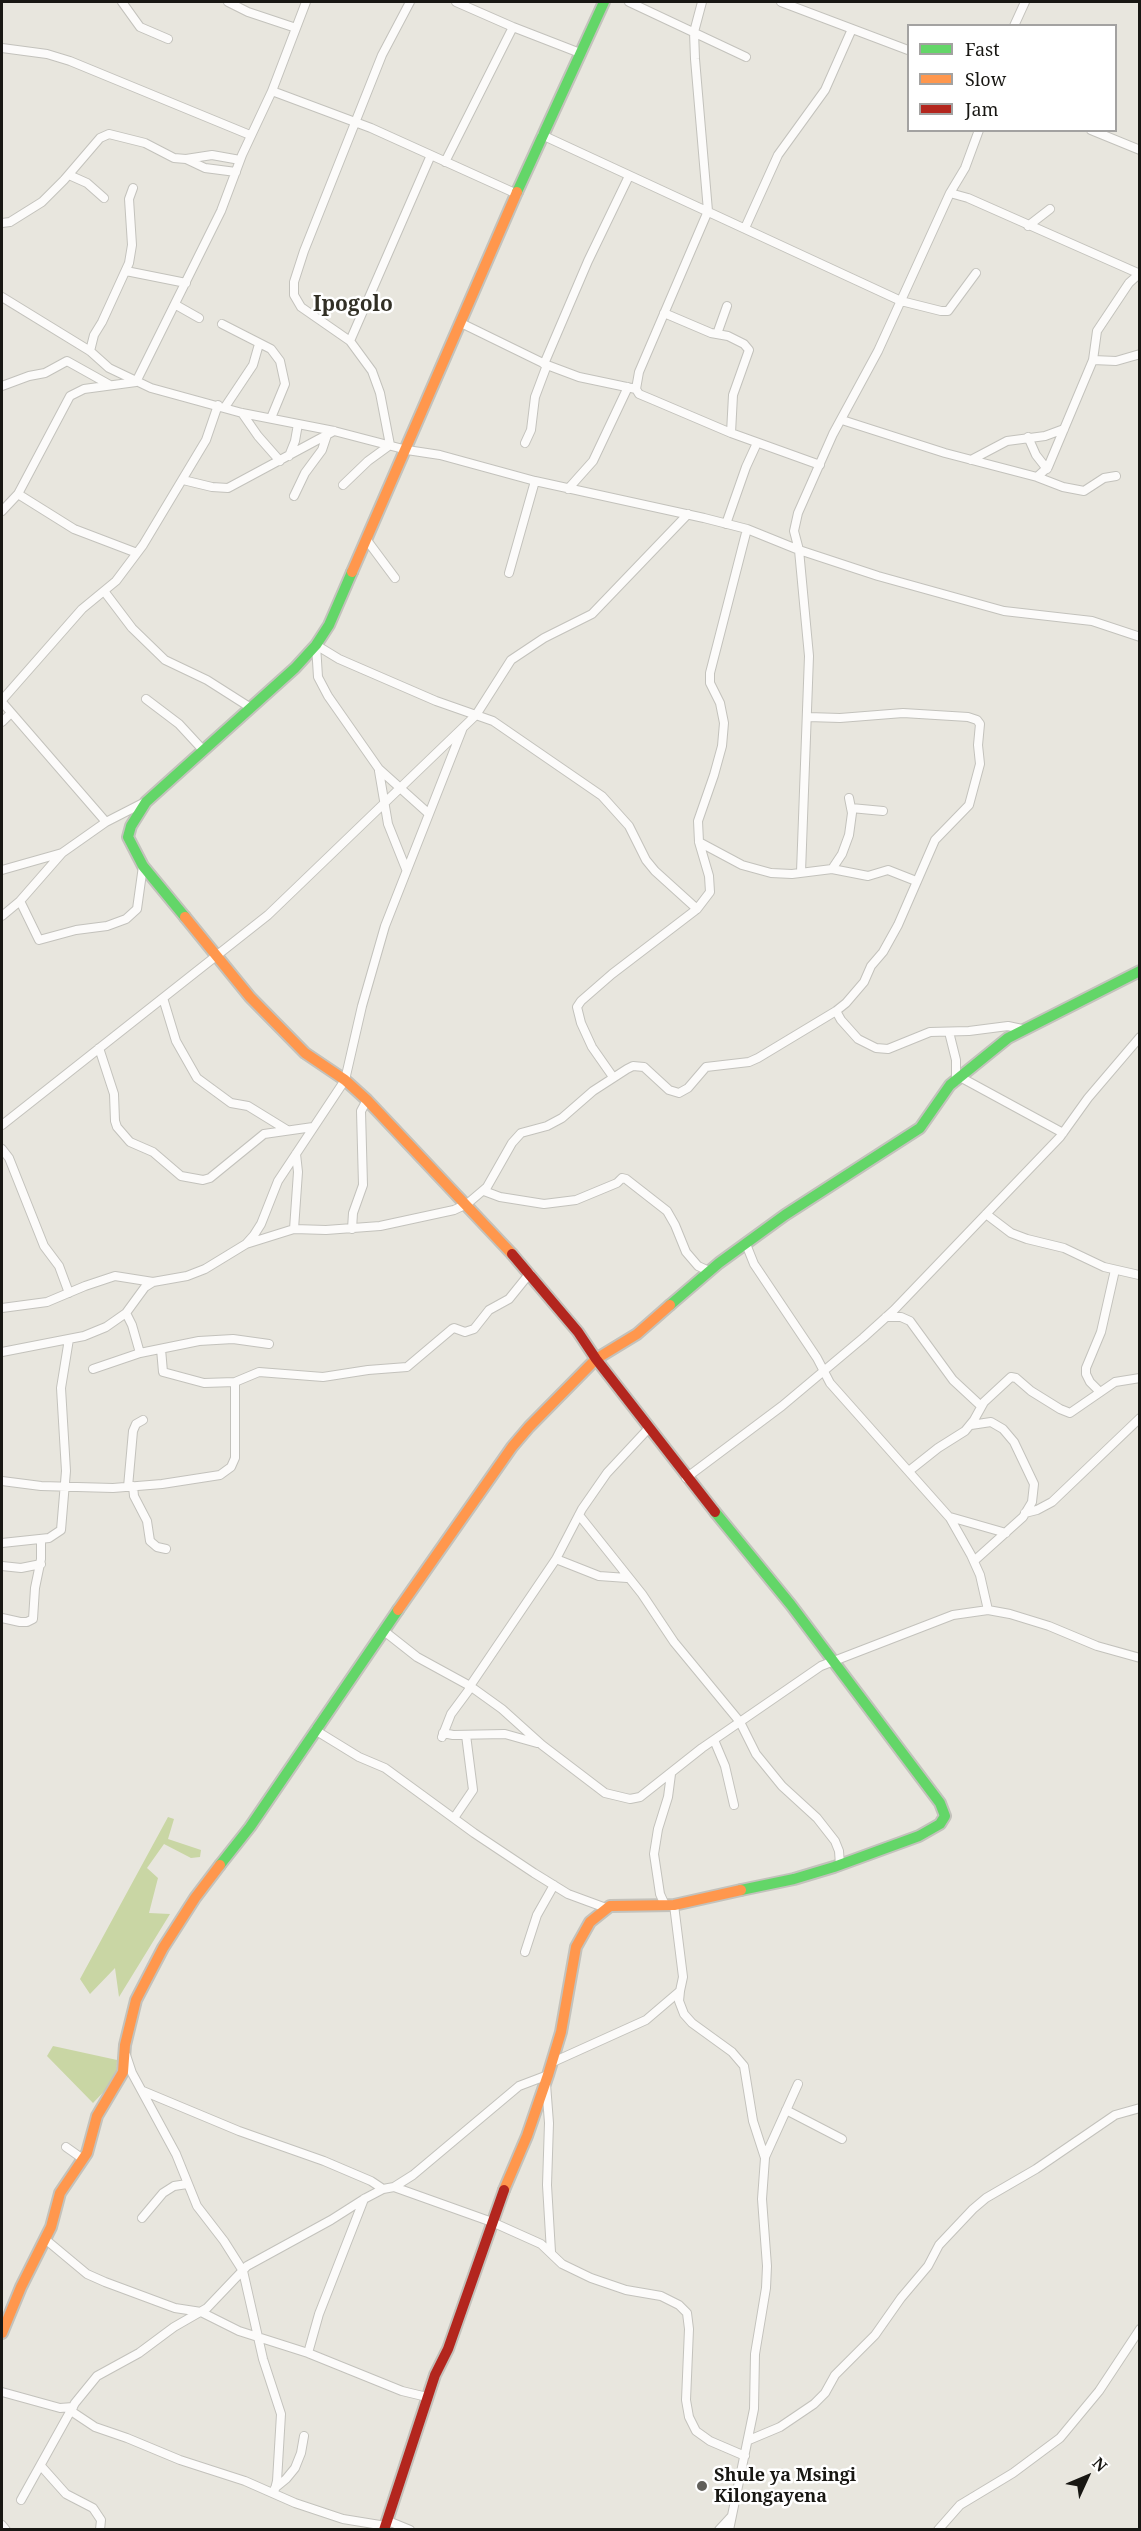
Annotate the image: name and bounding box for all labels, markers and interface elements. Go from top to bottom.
legend [907,24,1117,132]
text: Fast [965,37,1000,61]
text: Slow [965,67,1006,91]
text: Jam [965,97,999,121]
district label: Ipogolo [313,292,393,318]
north arrow [1057,2447,1117,2507]
text: N [1088,2452,1112,2477]
place label: Shule ya Msingi Kilongayena [714,2465,856,2508]
marker: Shule ya Msingi Kilongayena [695,2479,709,2493]

